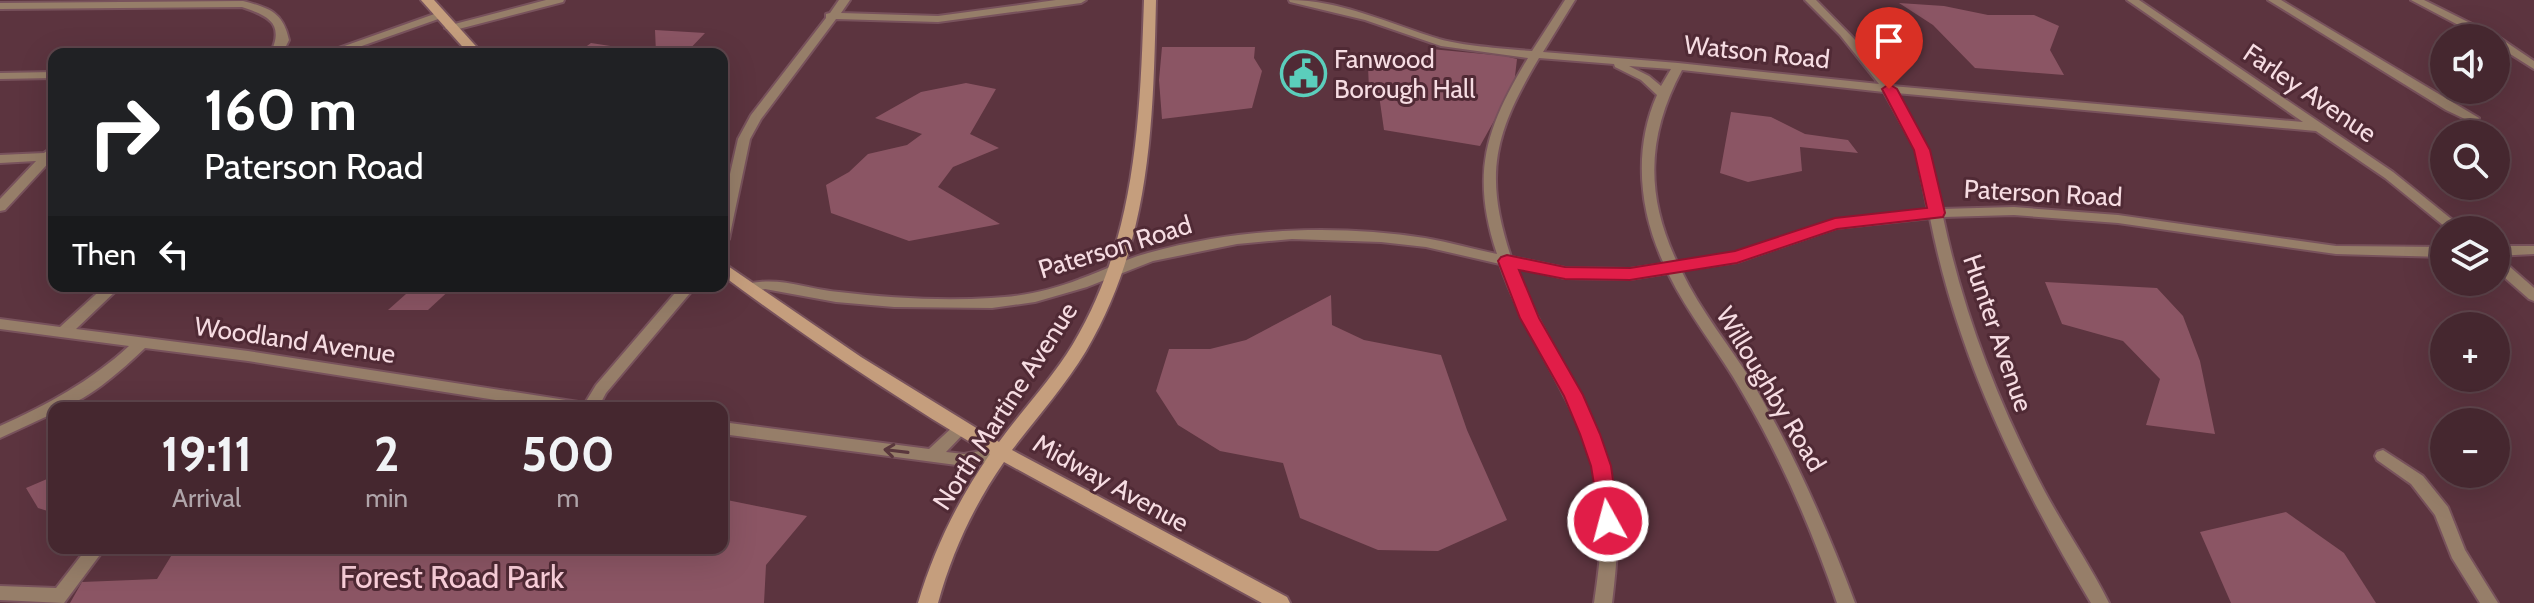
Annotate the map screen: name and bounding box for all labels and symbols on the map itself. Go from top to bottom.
pin [1855,7,1923,89]
street label: Watson Road [1683,28,1831,76]
street label: Farley Avenue [2237,37,2383,149]
place label: Fanwood Borough Hall [1334,43,1475,105]
public building icon: Fanwood Borough Hall [1279,50,1327,98]
street label: Paterson Road [1963,173,2123,213]
street label: Paterson Road [1034,208,1196,286]
street label: Hunter Avenue [1956,250,2040,416]
street label: North Martine Avenue [926,296,1084,516]
street label: Willoughby Road [1709,301,1833,477]
street label: Woodland Avenue [193,310,397,370]
street label: Midway Avenue [1028,427,1194,539]
one-way arrow [883,444,910,459]
position arrow [1566,479,1650,563]
park label: Forest Road Park [340,557,565,596]

